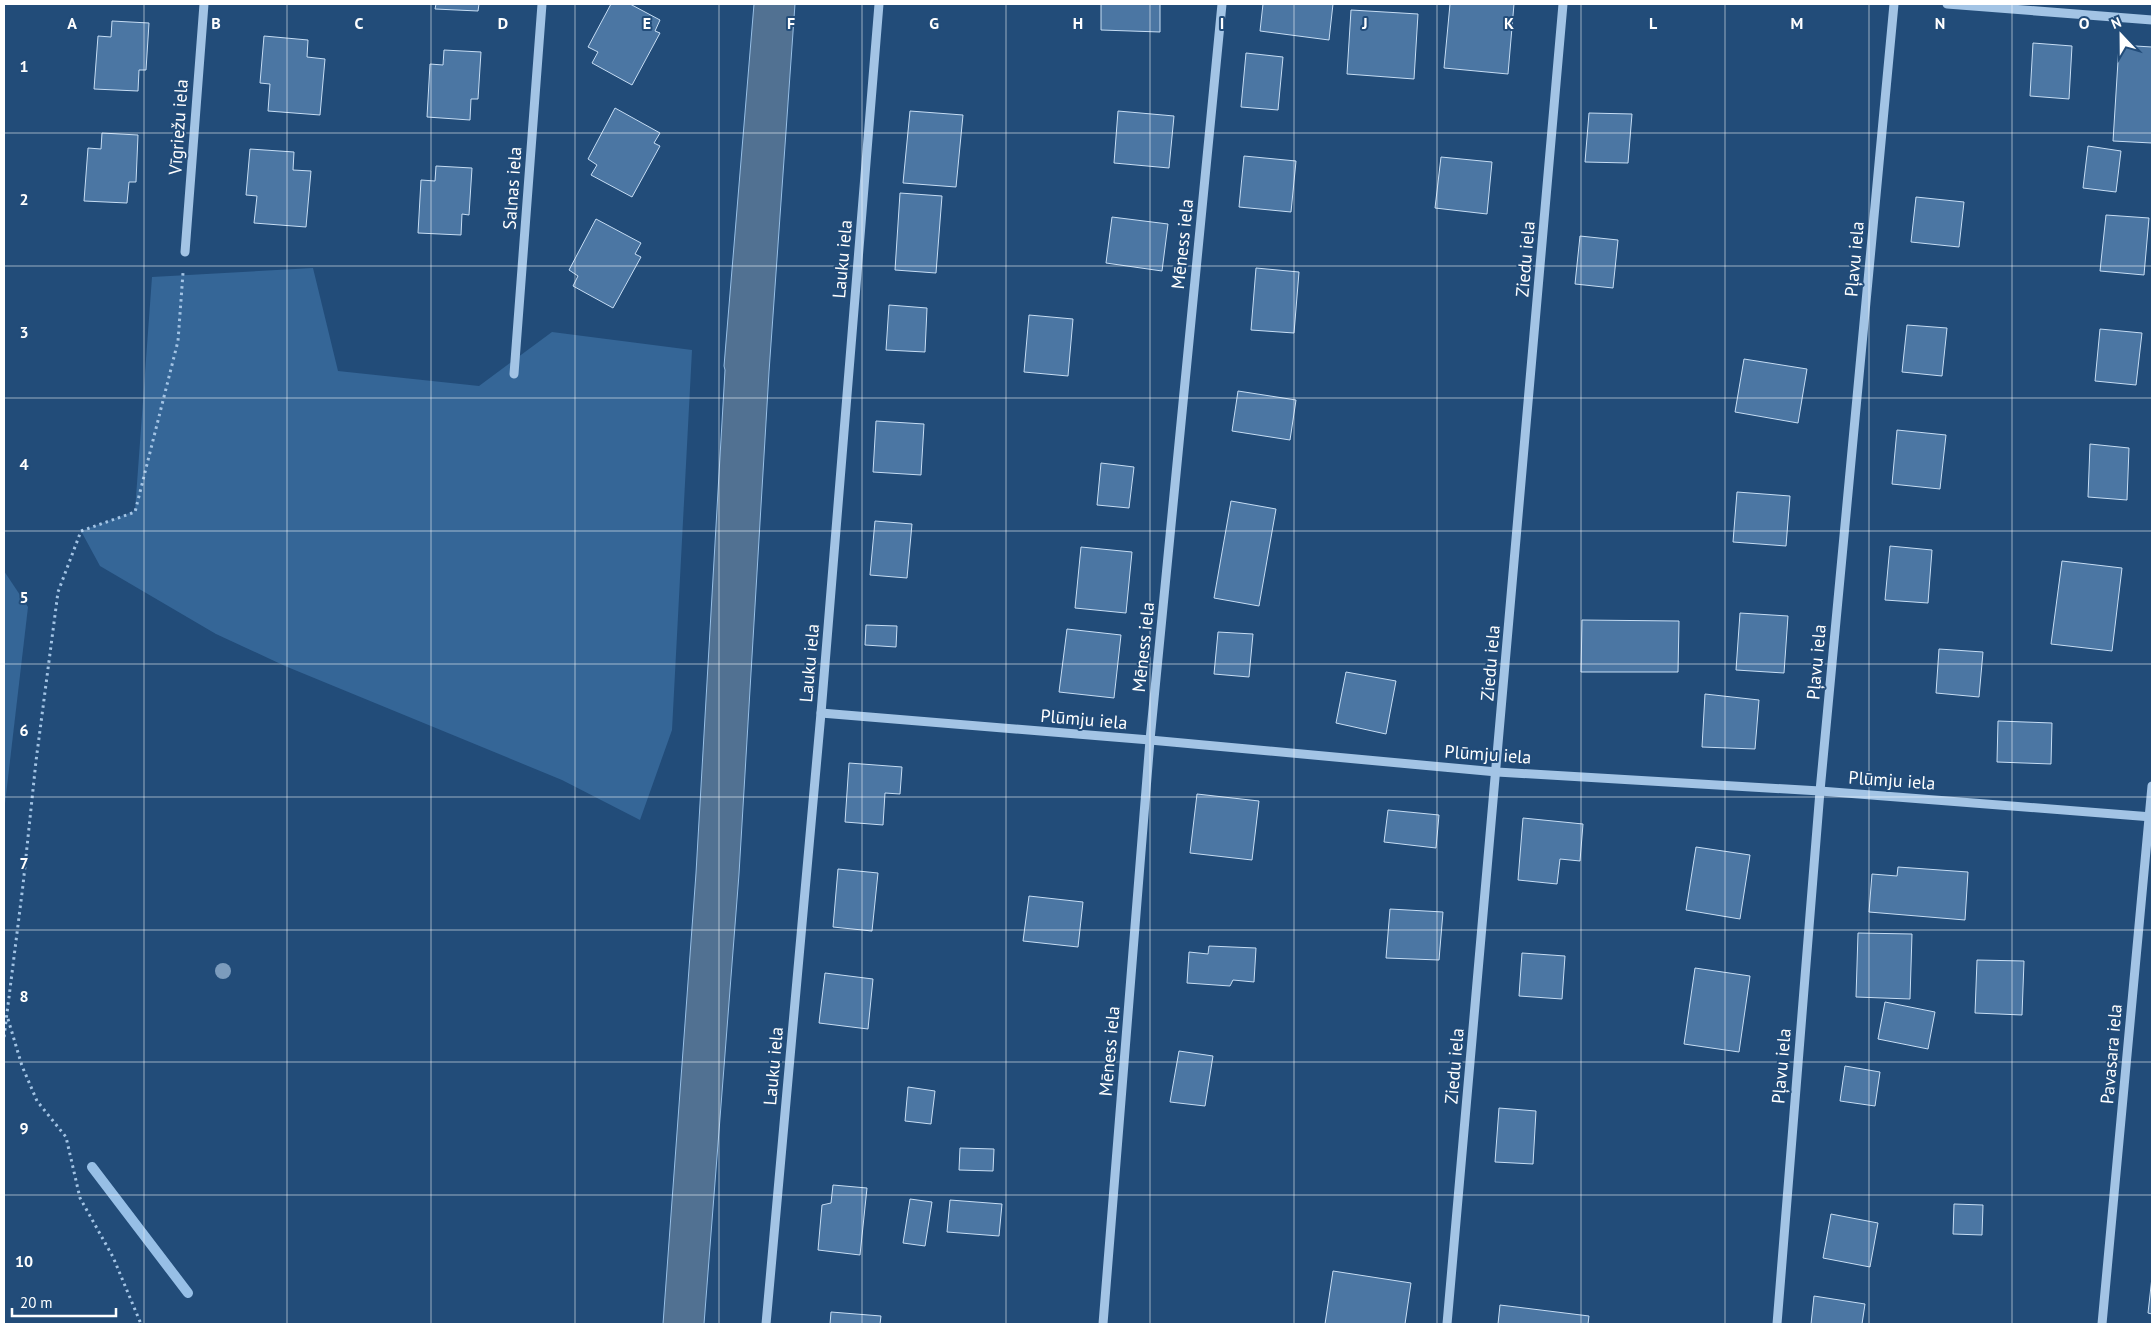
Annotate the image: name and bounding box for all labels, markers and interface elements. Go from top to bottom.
north arrow [2096,10,2146,60]
text: A [67,13,77,33]
text: B [211,13,221,33]
text: C [355,13,364,33]
text: D [498,13,508,33]
text: E [643,13,651,33]
text: F [787,13,795,33]
text: G [929,13,939,33]
text: H [1073,13,1083,33]
text: I [1220,13,1224,33]
text: J [1361,13,1368,33]
text: K [1504,13,1514,33]
text: L [1649,13,1658,33]
text: M [1791,13,1803,33]
text: N [1935,13,1945,33]
text: O [2079,13,2090,33]
text: N [2108,13,2124,33]
text: 1 [19,56,29,76]
street label: Vīgriežu iela [163,78,193,177]
street label: Salnas iela [498,146,526,230]
text: 2 [19,189,29,209]
street label: Mēness iela [1166,198,1198,290]
street label: Lauku iela [827,219,857,299]
street label: Ziedu iela [1510,220,1540,298]
street label: Pļavu iela [1839,220,1869,298]
text: 3 [19,322,29,342]
text: 4 [19,454,29,474]
text: 5 [19,587,29,607]
street label: Mēness iela [1127,601,1159,693]
street label: Lauku iela [794,623,824,703]
street label: Pļavu iela [1801,623,1831,701]
street label: Ziedu iela [1475,624,1505,702]
street label: Plūmju iela [1040,704,1128,734]
text: 6 [19,720,29,740]
street label: Plūmju iela [1444,739,1532,769]
street label: Plūmju iela [1848,765,1936,795]
text: 7 [19,853,29,873]
text: 8 [19,986,29,1006]
street label: Pavasara iela [2095,1003,2127,1105]
street label: Mēness iela [1094,1005,1124,1097]
street label: Lauku iela [758,1026,788,1106]
street label: Ziedu iela [1439,1027,1469,1105]
street label: Pļavu iela [1766,1027,1796,1105]
text: 9 [19,1118,29,1138]
text: 10 [15,1251,33,1271]
scale bar [12,1286,116,1318]
text: 20 m [20,1293,53,1312]

